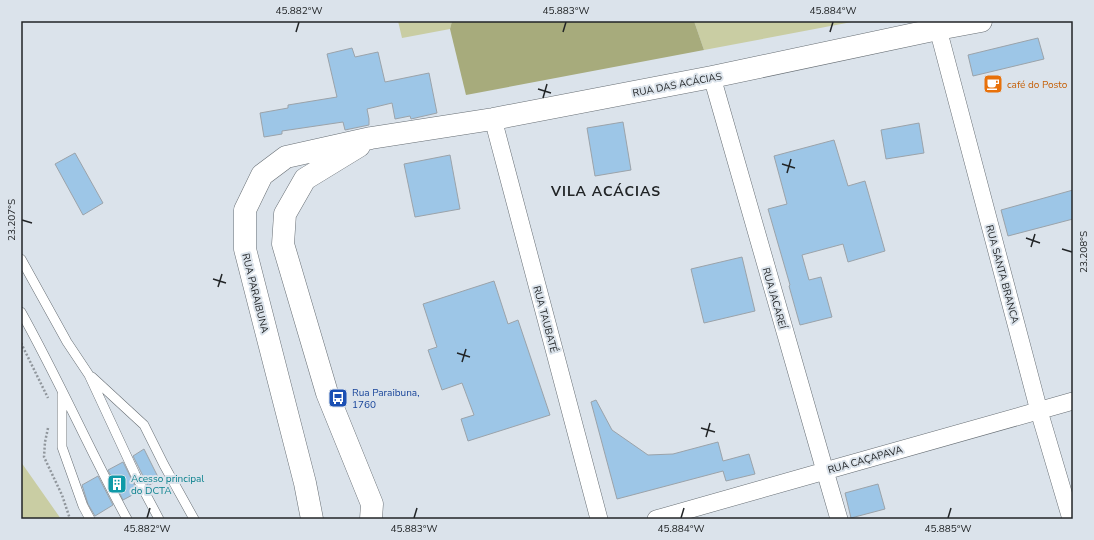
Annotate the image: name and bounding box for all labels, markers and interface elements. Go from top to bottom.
text: 45.882°W [275,4,323,18]
text: 45.883°W [542,4,590,18]
text: 45.884°W [809,4,857,18]
street label: RUA DAS ACÁCIAS [631,69,723,100]
cafe icon: café do Posto [982,73,1004,95]
place label: café do Posto [1007,78,1068,92]
district label: VILA ACÁCIAS [550,182,661,201]
text: 23.207°S [5,199,19,241]
street label: RUA SANTA BRANCA [982,223,1022,326]
text: 23.208°S [1077,231,1091,273]
street label: RUA PARAIBUNA [238,252,272,335]
street label: RUA JACAREÍ [759,266,790,332]
street label: RUA TAUBATÉ [529,284,561,354]
place label: Rua Paraibuna, 1760 [352,386,419,412]
bus stop icon: Rua Paraibuna, 1760 [327,387,349,409]
street label: RUA CAÇAPAVA [826,442,905,477]
place label: Acesso principal do DCTA [131,472,204,498]
building icon: Acesso principal do DCTA [106,473,128,495]
text: 45.882°W [123,522,171,536]
text: 45.883°W [390,522,438,536]
text: 45.884°W [657,522,705,536]
text: 45.885°W [924,522,972,536]

